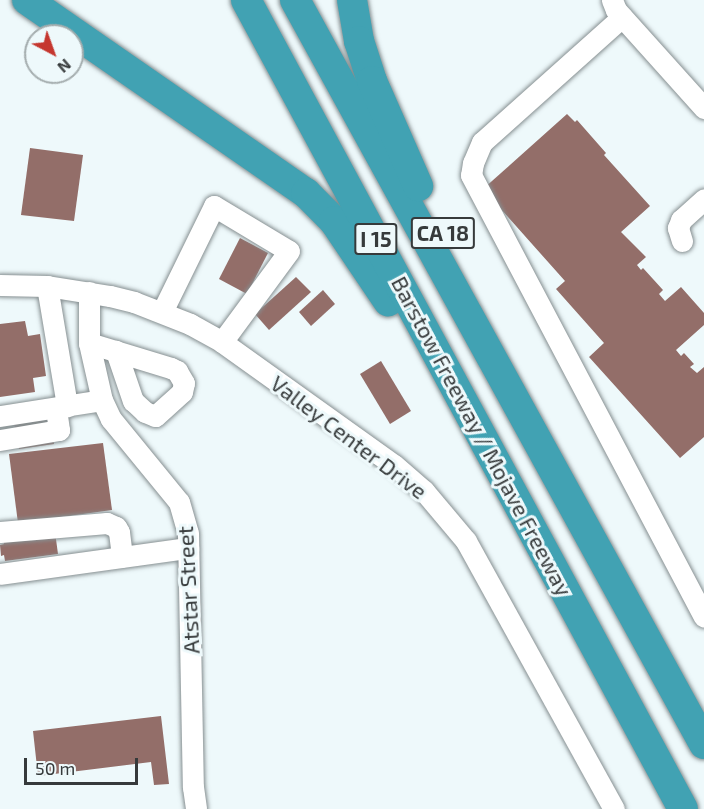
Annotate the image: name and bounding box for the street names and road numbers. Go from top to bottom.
road number: CA 18 [410,215,476,251]
road number: I 15 [354,221,398,257]
street label: Barstow Freeway / Mojave Freeway [386,271,578,601]
street label: Valley Center Drive [265,369,433,505]
street label: Atstar Street [171,525,205,655]

